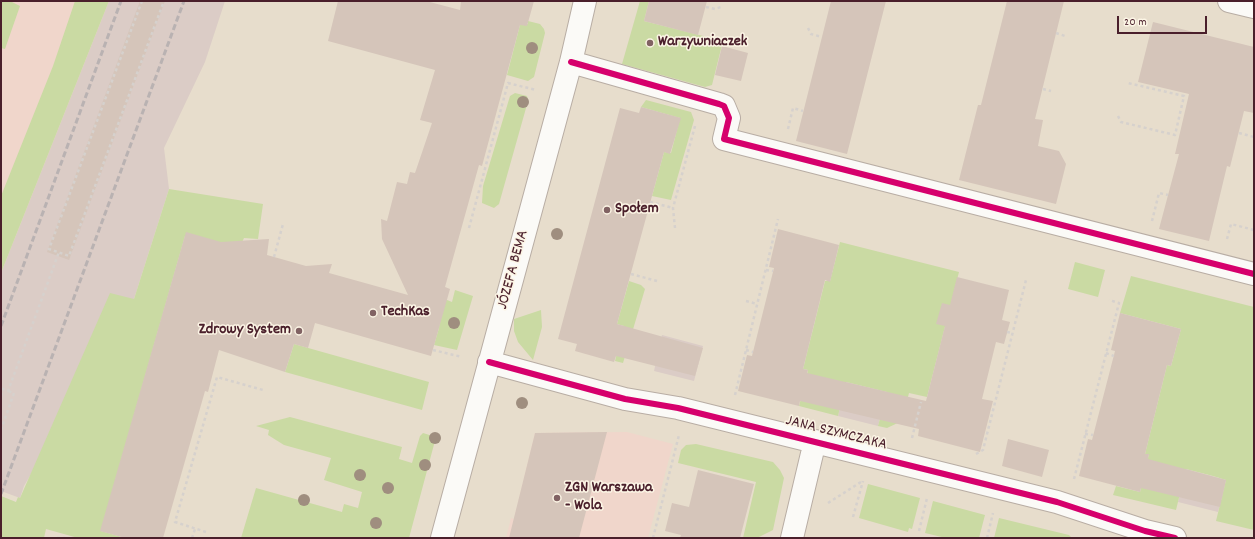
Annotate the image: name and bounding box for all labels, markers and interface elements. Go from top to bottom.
scale bar [1119,8,1209,34]
text: 20 m [1124,14,1147,31]
place label: Warzywniaczek [658,33,747,53]
marker: Warzywniaczek [645,38,655,48]
place label: Społem [615,200,659,220]
marker: Społem [602,205,612,215]
street label: JÓZEFA BEMA [494,228,534,312]
place label: TechKas [381,303,430,323]
marker: TechKas [368,308,378,318]
place label: Zdrowy System [199,321,291,341]
marker: Zdrowy System [294,326,304,336]
street label: JANA SZYMCZAKA [783,412,889,456]
place label: ZGN Warszawa - Wola [565,479,652,517]
marker: ZGN Warszawa - Wola [552,493,562,503]

